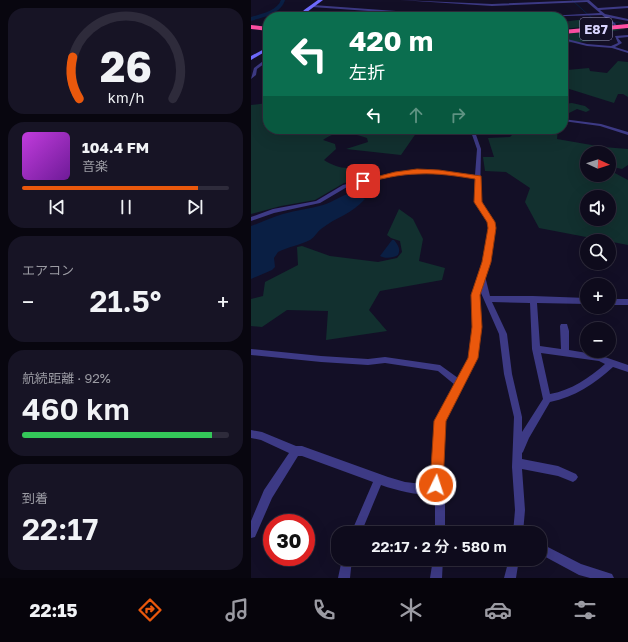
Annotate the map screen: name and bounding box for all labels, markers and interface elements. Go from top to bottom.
road number: E87 [580,18,612,40]
text: 420 m [349,24,433,57]
icon: left [283,28,335,80]
text: 26 [100,41,151,91]
text: 左折 [349,61,385,83]
text: km/h [107,89,144,106]
icon: left [363,104,385,126]
icon: ahead [405,104,427,126]
icon: right [447,104,469,126]
text: 104.4 FM [82,138,149,156]
north arrow [580,146,616,182]
map controls [580,146,616,358]
text: 音楽 [82,158,108,174]
pin [346,164,380,198]
icon: arrive [352,170,374,192]
button: sound [580,190,616,226]
icon: previous [46,196,68,218]
icon: pause [115,196,137,218]
icon: next [184,196,206,218]
button: search [580,234,616,270]
text: エアコン [22,262,74,278]
button: + [580,278,616,314]
text: 21.5° [89,283,162,319]
text: − [22,288,34,315]
text: + [217,288,229,315]
button: − [580,322,616,358]
text: 航続距離 · 92% [22,370,111,386]
text: 460 km [22,391,130,427]
position arrow [415,464,457,506]
text: 到着 [22,490,48,506]
text: 22:17 [22,511,99,547]
speed limit sign: 30 [263,514,315,566]
text: 22:17 · 2 分 · 580 m [371,537,507,555]
icon: directions [136,596,164,624]
icon: music [223,596,251,624]
icon: phone [310,596,338,624]
icon: climate [397,596,425,624]
icon: car [484,596,512,624]
icon: filters [571,596,599,624]
text: 22:15 [29,599,77,621]

